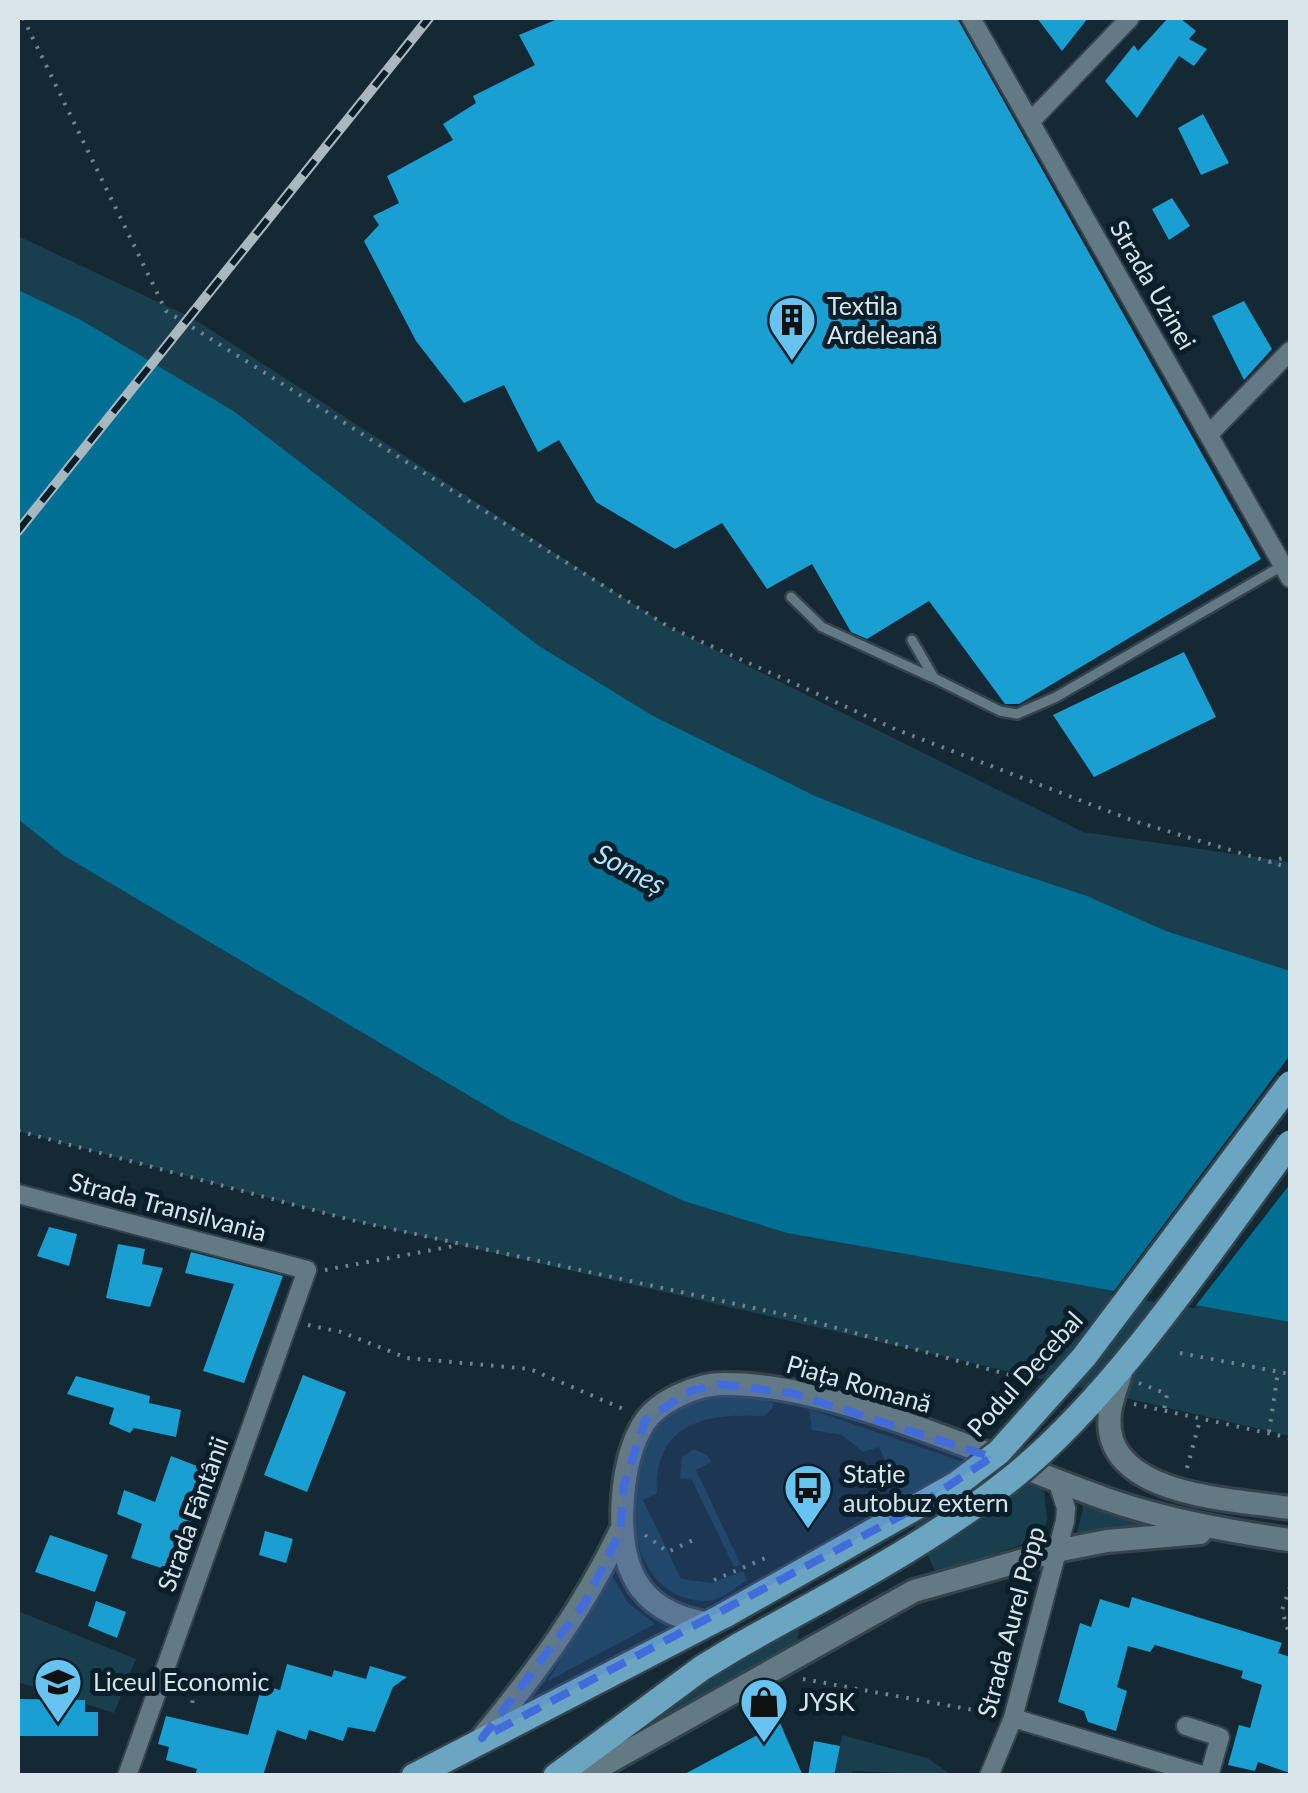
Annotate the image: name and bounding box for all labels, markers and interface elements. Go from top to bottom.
street label: Strada Uzinei [1105,214,1203,355]
place label: Textila Ardeleană [827,290,938,349]
building icon: Textila Ardeleană [766,294,818,362]
water label: Someș [589,835,672,901]
street label: Strada Transilvania [66,1165,270,1247]
street label: Podul Decebal [960,1305,1088,1442]
street label: Piața Romană [783,1348,935,1418]
street label: Strada Fântânii [150,1432,234,1595]
place label: Stație autobuz extern [843,1458,1009,1517]
bus stop icon: Stație autobuz extern [782,1462,834,1530]
street label: Strada Aurel Popp [970,1523,1050,1721]
school or university icon: Liceul Economic [32,1656,84,1724]
place label: Liceul Economic [93,1666,269,1696]
shop icon: JYSK [738,1676,790,1744]
place label: JYSK [799,1686,855,1716]

